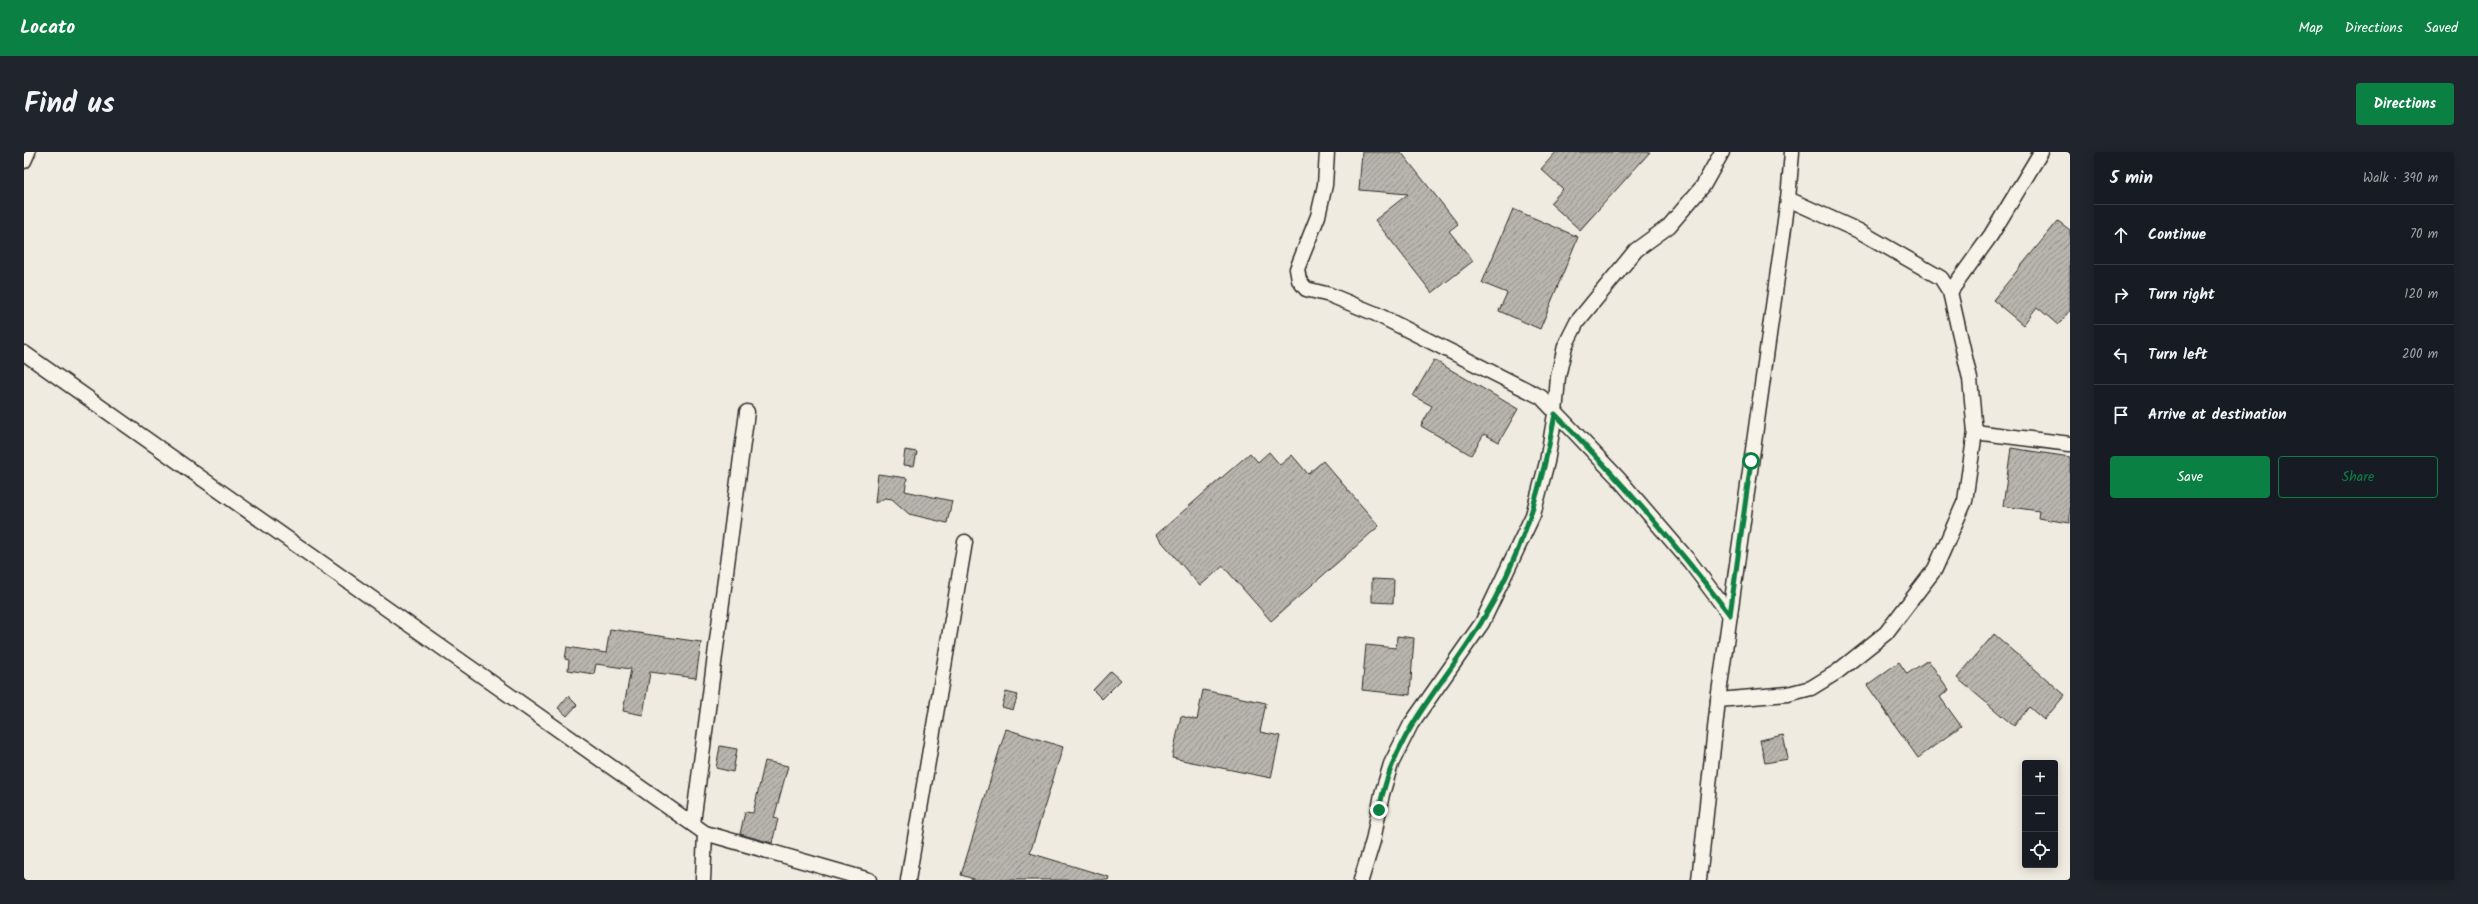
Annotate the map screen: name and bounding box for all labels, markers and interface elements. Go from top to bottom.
text: Locato [20,13,75,43]
text: Map [2298,17,2323,39]
text: Directions [2345,17,2403,39]
text: Saved [2425,17,2458,39]
text: Find us [24,82,115,127]
button: Directions [2356,83,2454,125]
text: 5 min [2110,165,2153,192]
text: Walk · 390 m [2363,168,2438,189]
text: Continue [2148,223,2206,247]
icon: ahead [2110,224,2132,246]
text: 70 m [2410,224,2438,245]
text: Turn right [2148,283,2215,307]
icon: right [2110,284,2132,306]
text: 120 m [2404,284,2438,305]
text: Turn left [2148,343,2208,367]
icon: left [2110,344,2132,366]
text: 200 m [2402,344,2438,365]
text: Arrive at destination [2148,403,2287,427]
icon: arrive [2110,404,2132,426]
route start [1742,452,1760,470]
button: Save [2110,456,2270,498]
button: Share [2278,456,2438,498]
map controls [2022,760,2058,868]
button: + [2022,760,2058,796]
button: − [2022,796,2058,832]
route end [1370,801,1388,819]
button: locate [2022,832,2058,868]

